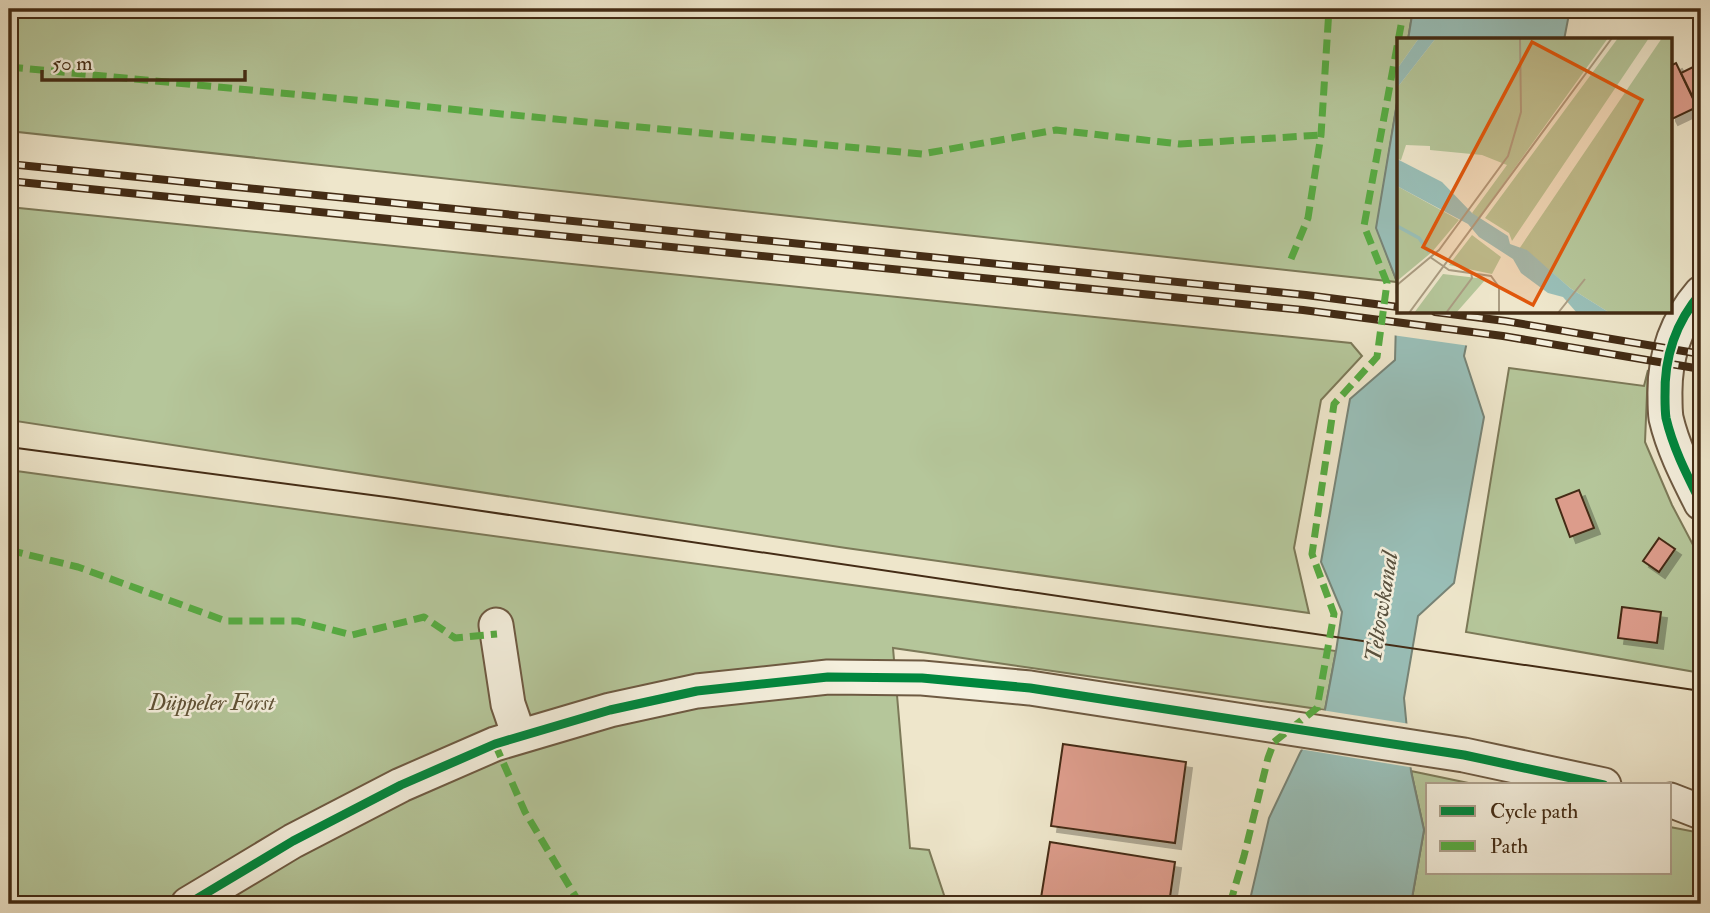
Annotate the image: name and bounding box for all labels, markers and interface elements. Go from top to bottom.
scale bar [42,38,245,82]
inset map [1397,38,1672,313]
text: 50 m [52,50,93,77]
water label: Teltowkanal [1357,547,1406,665]
park label: Düppeler Forst [148,688,276,717]
legend [1426,783,1672,874]
text: Cycle path [1490,798,1578,825]
text: Path [1490,833,1528,860]

